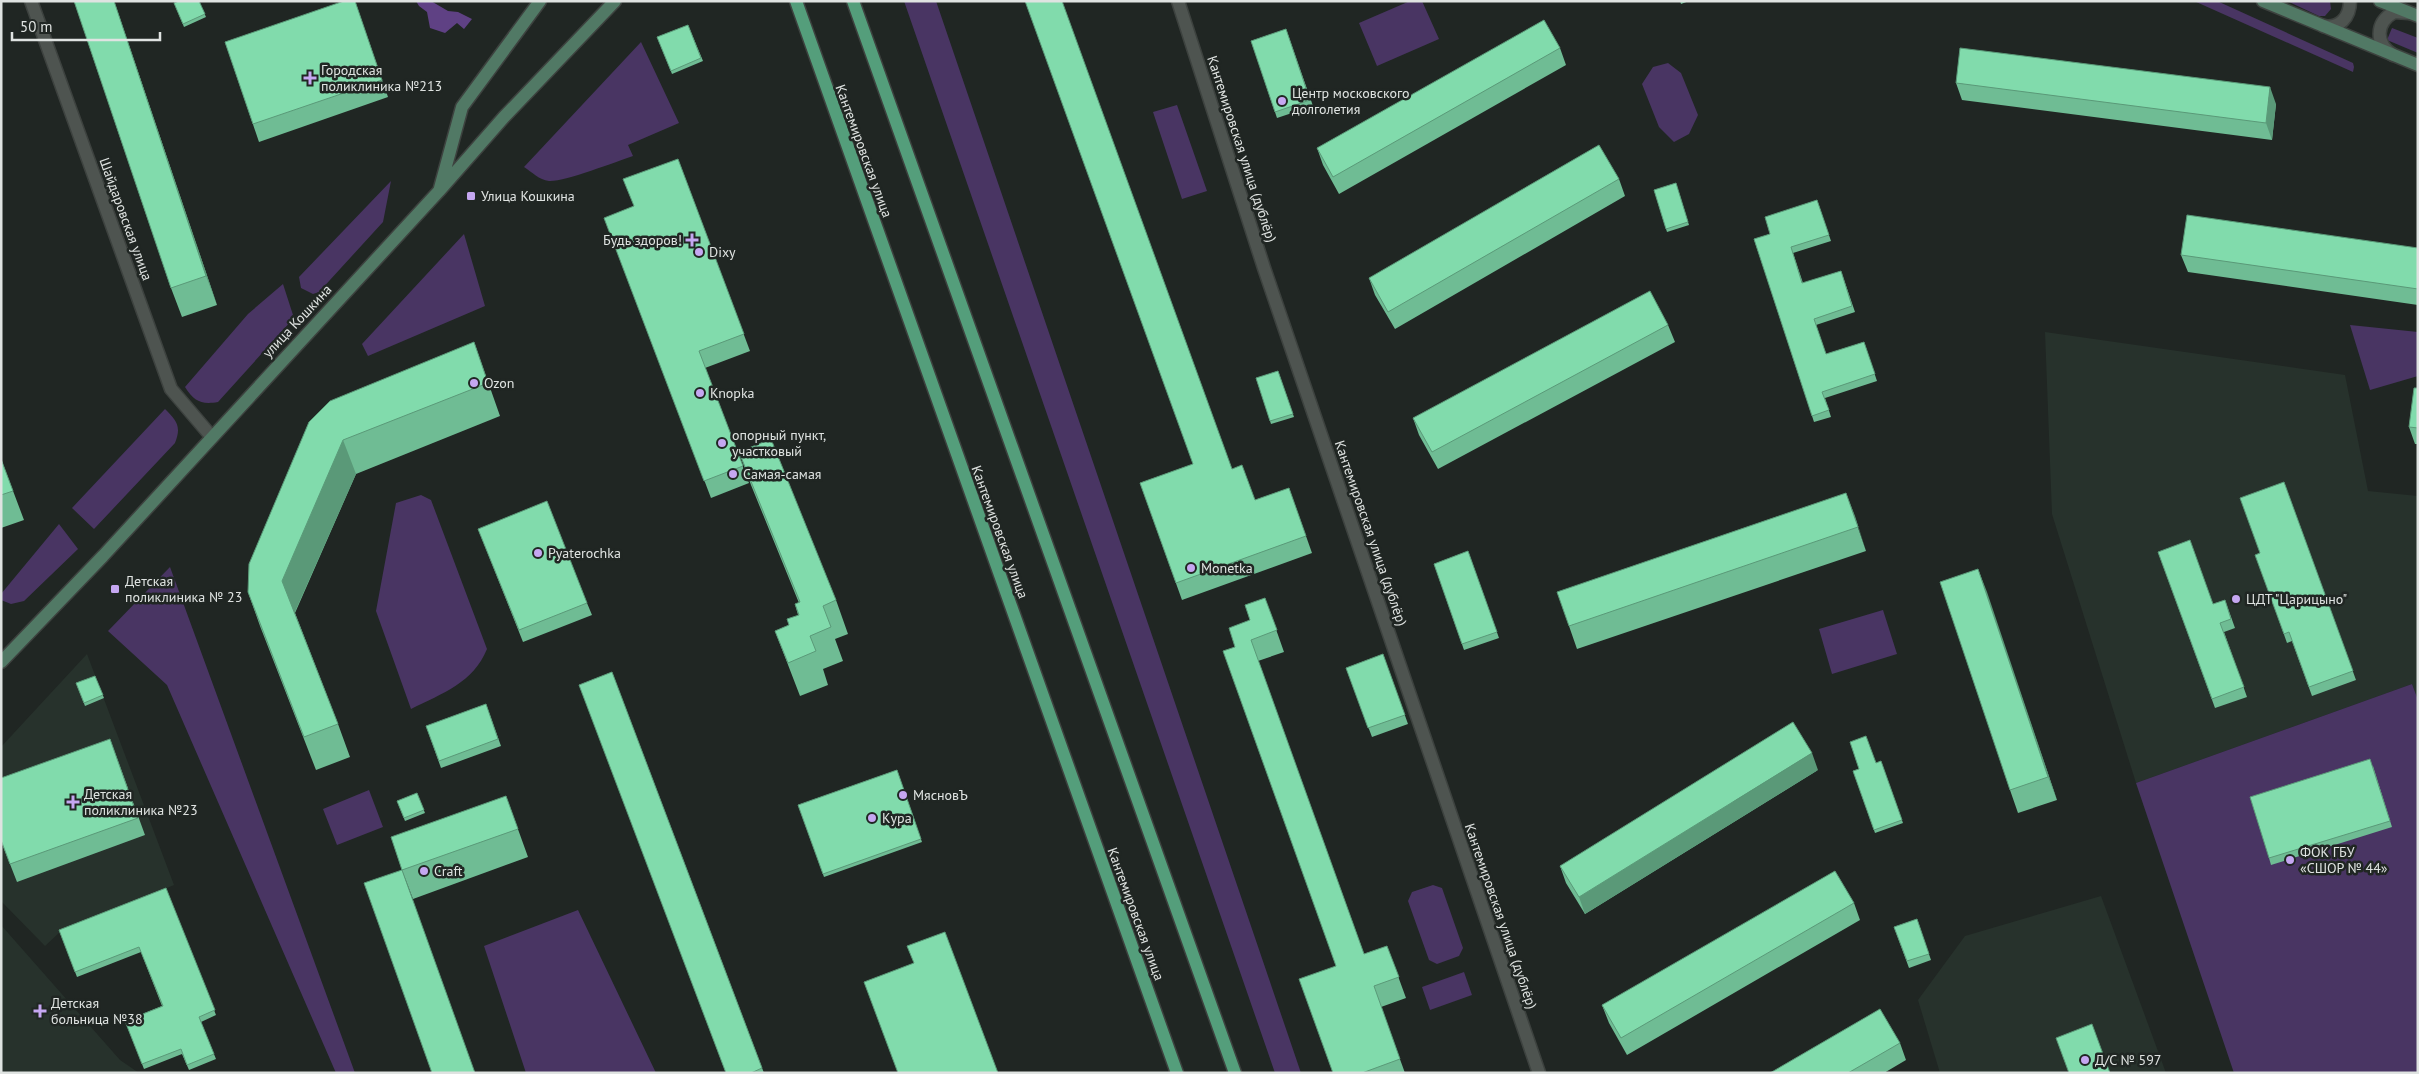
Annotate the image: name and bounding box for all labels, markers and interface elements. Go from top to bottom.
scale bar [12,10,160,42]
text: 50 m [20,17,53,36]
street label: Кантемировская улица (дублёр) [1203,53,1281,245]
place label: Городская поликлиника №213 [321,61,442,95]
marker: Городская поликлиника №213 [303,71,317,85]
street label: Кантемировская улица [832,82,896,220]
place label: Центр московского долголетия [1292,84,1410,118]
marker: Центр московского долголетия [1276,95,1288,107]
street label: Шайдаровская улица [95,155,157,283]
place label: Улица Кошкина [481,187,575,205]
marker: Улица Кошкина [465,190,477,202]
place label: Будь здоров! [603,231,682,249]
marker: Будь здоров! [686,234,698,246]
place label: Dixy [709,243,736,261]
marker: Dixy [693,246,705,258]
street label: улица Кошкина [258,281,336,361]
place label: Ozon [484,374,514,392]
marker: Ozon [468,377,480,389]
place label: Knopka [710,384,755,402]
marker: Knopka [694,387,706,399]
place label: опорный пункт, участковый [732,426,826,460]
marker: опорный пункт, участковый [716,437,728,449]
street label: Кантемировская улица (дублёр) [1331,438,1411,628]
street label: Кантемировская улица [968,463,1032,601]
place label: Самая-самая [743,465,821,483]
marker: Самая-самая [727,468,739,480]
place label: Pyaterochka [548,544,621,562]
marker: Pyaterochka [532,547,544,559]
place label: Monetka [1201,559,1253,577]
marker: Monetka [1185,562,1197,574]
place label: Детская поликлиника № 23 [125,572,242,606]
marker: Детская поликлиника № 23 [109,583,121,595]
place label: ЦДТ "Царицыно" [2246,590,2347,608]
marker: ЦДТ "Царицыно" [2230,593,2242,605]
place label: Детская поликлиника №23 [84,785,198,819]
place label: МясновЪ [913,786,968,804]
marker: МясновЪ [897,789,909,801]
marker: Детская поликлиника №23 [66,795,80,809]
place label: Кура [882,809,912,827]
marker: Кура [866,812,878,824]
street label: Кантемировская улица (дублёр) [1461,821,1541,1011]
place label: ФОК ГБУ «СШОР № 44» [2300,843,2388,877]
street label: Кантемировская улица [1104,845,1168,983]
marker: ФОК ГБУ «СШОР № 44» [2284,854,2296,866]
place label: Craft [434,862,463,880]
marker: Craft [418,865,430,877]
place label: Детская больница №38 [51,994,143,1028]
marker: Детская больница №38 [33,1004,47,1018]
place label: Д/C № 597 [2095,1051,2161,1069]
marker: Д/C № 597 [2079,1054,2091,1066]

